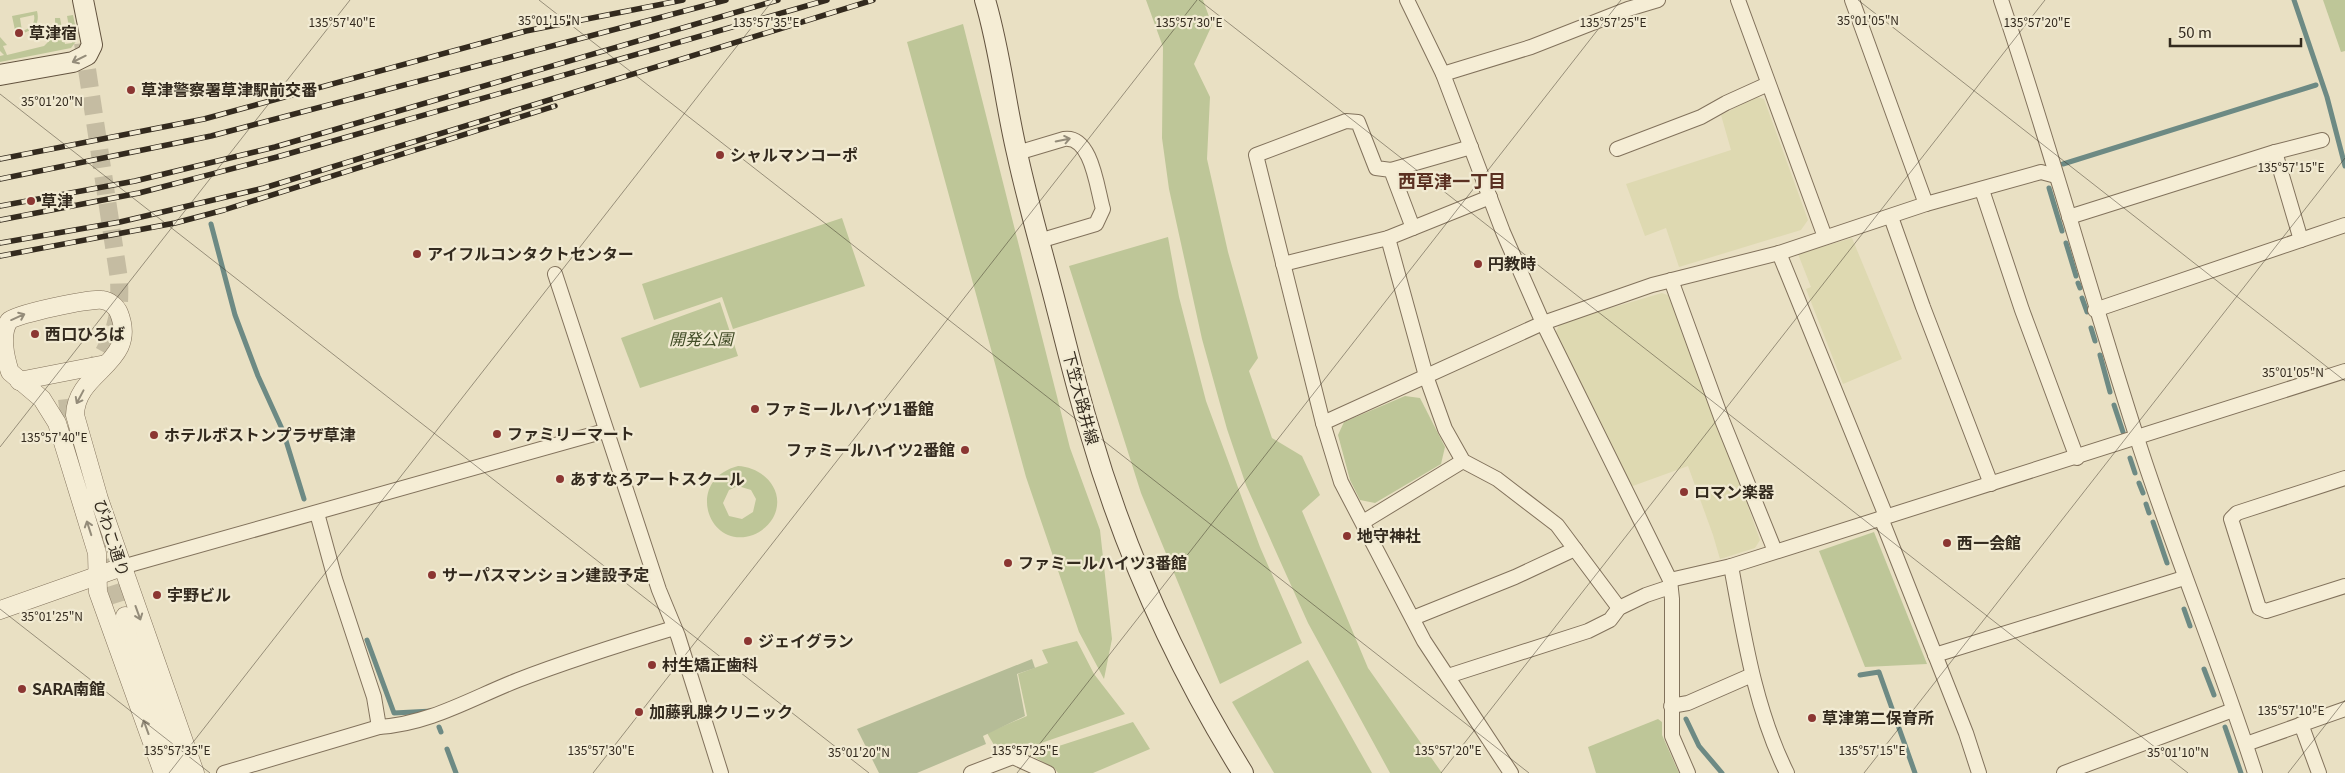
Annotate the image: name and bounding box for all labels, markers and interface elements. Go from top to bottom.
text: 35°01'15"N [518,11,580,28]
text: 35°01'05"N [1837,11,1899,28]
text: 135°57'40"E [308,13,376,30]
text: 135°57'35"E [732,13,800,30]
text: 135°57'30"E [1155,13,1223,30]
text: 135°57'25"E [1579,13,1647,30]
text: 135°57'20"E [2003,13,2071,30]
scale bar [2170,15,2301,47]
place label: 草津宿 [29,20,77,44]
text: 50 m [2178,21,2212,42]
marker: 草津宿 [13,27,25,39]
one-way arrow [72,55,87,64]
place label: 草津警察署草津駅前交番 [141,77,317,101]
marker: 草津警察署草津駅前交番 [125,84,137,96]
text: 35°01'20"N [21,92,83,109]
one-way arrow [1055,135,1071,144]
place label: シャルマンコーポ [730,142,858,166]
marker: シャルマンコーポ [714,149,726,161]
text: 135°57'15"E [2257,158,2325,175]
district label: 西草津一丁目 [1398,167,1506,193]
place label: 草津 [41,188,73,212]
marker: 草津 [25,195,37,207]
place label: アイフルコンタクトセンター [427,241,634,265]
marker: アイフルコンタクトセンター [411,248,423,260]
place label: 円教時 [1488,251,1536,275]
marker: 円教時 [1472,258,1484,270]
one-way arrow [10,311,25,321]
place label: 西口ひろば [45,321,125,345]
park label: 開発公園 [669,326,735,350]
marker: 西口ひろば [29,328,41,340]
street label: 下笠大路井線 [1058,348,1106,447]
text: 35°01'05"N [2262,363,2324,380]
one-way arrow [75,389,85,404]
place label: ファミールハイツ1番館 [765,396,934,420]
marker: ファミールハイツ1番館 [749,403,761,415]
place label: ファミリーマート [507,421,635,445]
place label: ホテルボストンプラザ草津 [164,422,356,446]
text: 135°57'40"E [20,428,88,445]
marker: ファミリーマート [491,428,503,440]
marker: ホテルボストンプラザ草津 [148,429,160,441]
place label: ファミールハイツ2番館 [786,437,955,461]
marker: ファミールハイツ2番館 [959,444,971,456]
place label: あすなろアートスクール [570,466,745,490]
marker: あすなろアートスクール [554,473,566,485]
place label: ロマン楽器 [1694,479,1775,503]
marker: ロマン楽器 [1678,486,1690,498]
street label: びわこ通り [89,496,137,579]
one-way arrow [83,521,93,537]
place label: 地守神社 [1357,523,1421,547]
marker: 地守神社 [1341,530,1353,542]
place label: 西一会館 [1957,530,2021,554]
marker: 西一会館 [1941,537,1953,549]
place label: ファミールハイツ3番館 [1018,550,1187,574]
marker: ファミールハイツ3番館 [1002,557,1014,569]
place label: サーパスマンション建設予定 [442,562,649,586]
marker: サーパスマンション建設予定 [426,569,438,581]
place label: 宇野ビル [167,582,231,606]
marker: 宇野ビル [151,589,163,601]
one-way arrow [134,605,143,620]
text: 35°01'25"N [21,607,83,624]
place label: ジェイグラン [758,628,854,652]
marker: ジェイグラン [742,635,754,647]
place label: 村生矯正歯科 [662,652,758,676]
marker: 村生矯正歯科 [646,659,658,671]
place label: SARA南館 [32,676,105,700]
marker: SARA南館 [16,683,28,695]
place label: 加藤乳腺クリニック [649,699,793,723]
text: 135°57'10"E [2257,701,2325,718]
place label: 草津第二保育所 [1822,705,1934,729]
marker: 加藤乳腺クリニック [633,706,645,718]
marker: 草津第二保育所 [1806,712,1818,724]
one-way arrow [141,719,151,735]
text: 135°57'35"E [143,741,211,758]
text: 135°57'30"E [567,741,635,758]
text: 135°57'25"E [991,741,1059,758]
text: 135°57'20"E [1414,741,1482,758]
text: 135°57'15"E [1838,741,1906,758]
text: 35°01'20"N [828,743,890,760]
text: 35°01'10"N [2147,743,2209,760]

